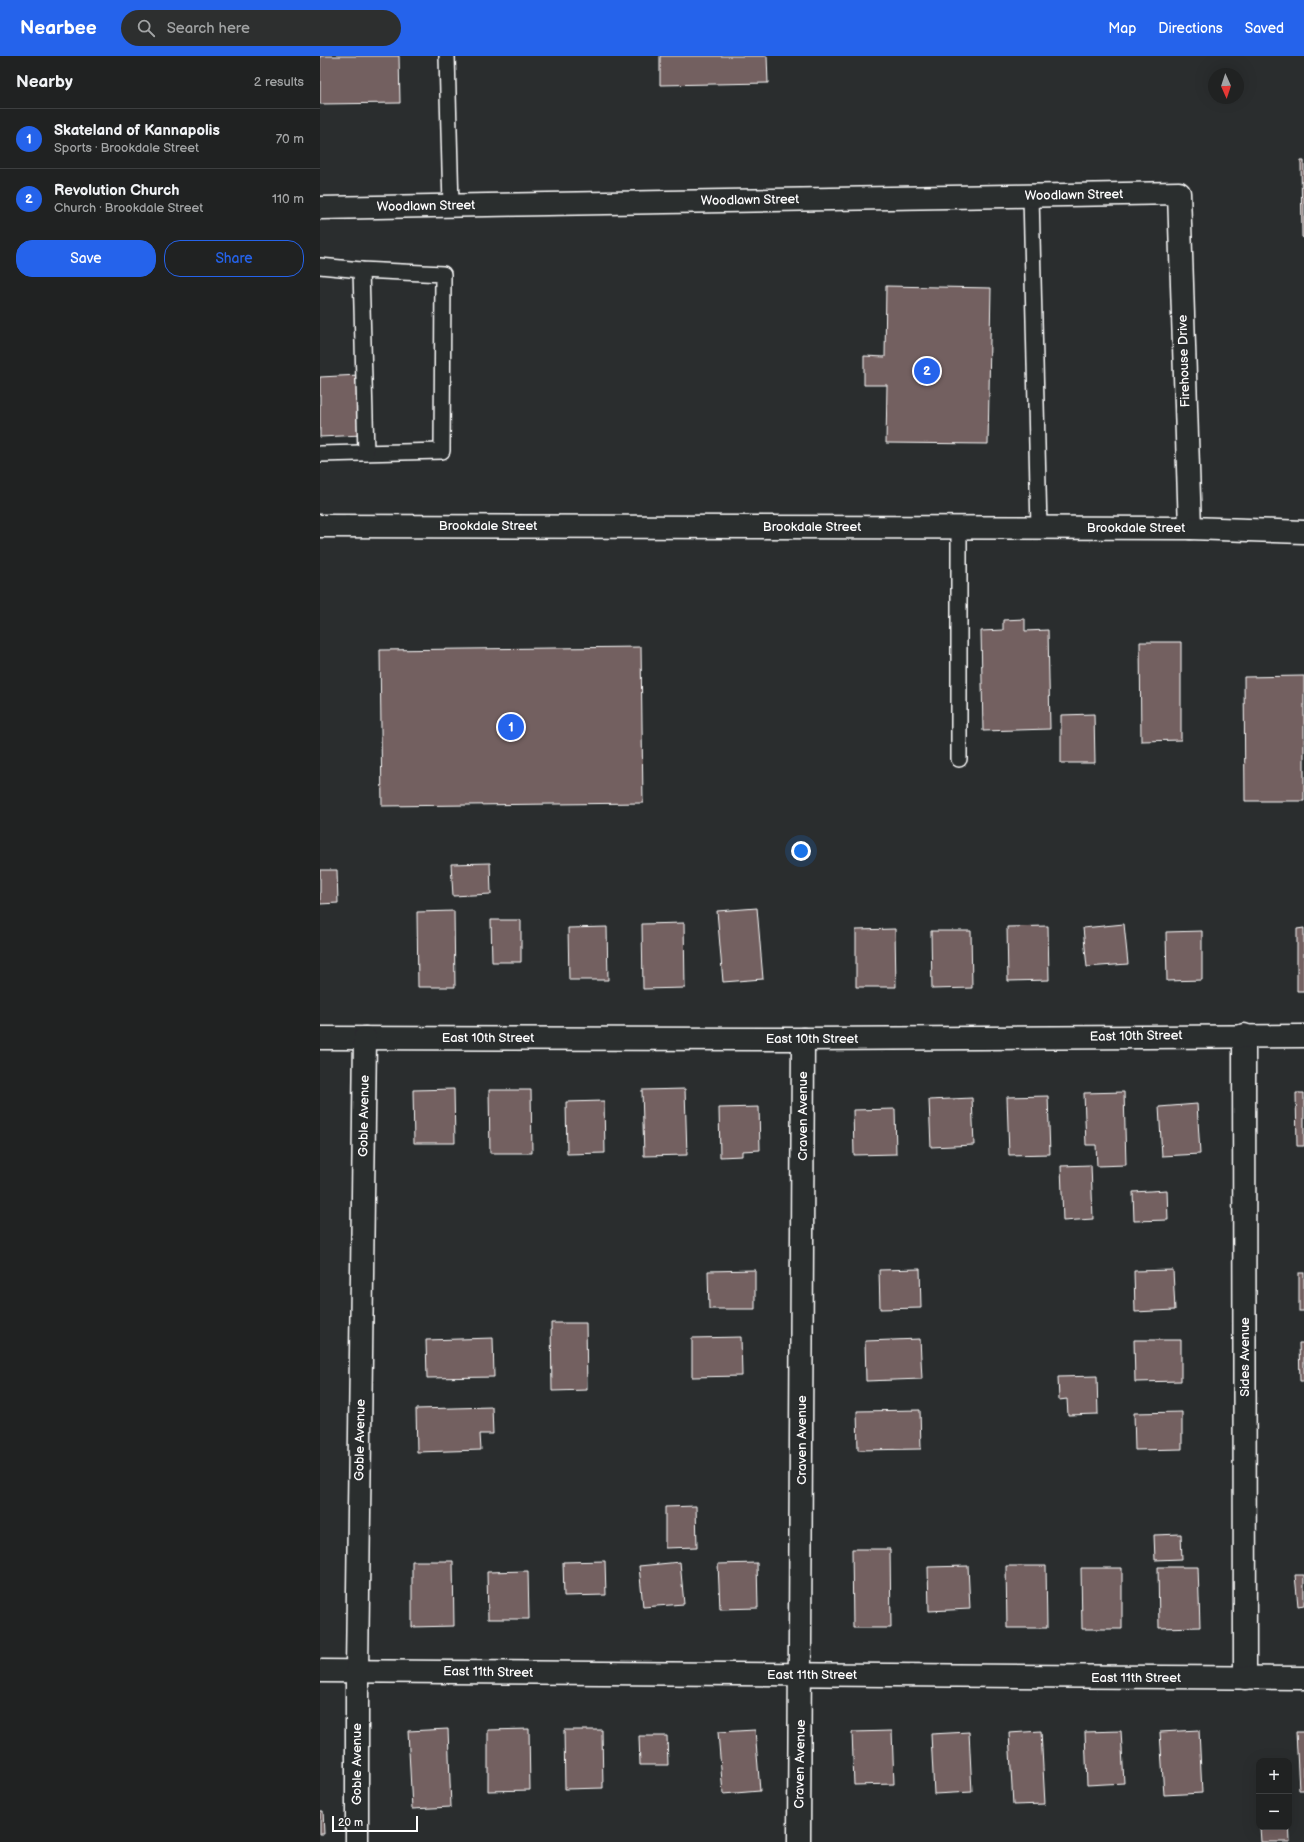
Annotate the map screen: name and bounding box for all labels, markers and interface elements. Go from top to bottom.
search box [121,10,401,46]
text: Nearbee [20,17,97,40]
icon: search [135,17,157,39]
text: Search here [167,19,250,38]
text: Map [1108,20,1136,37]
text: Directions [1158,20,1223,37]
text: Saved [1245,20,1284,37]
north arrow [1208,68,1244,104]
text: Nearby [16,72,73,92]
text: 2 results [254,74,304,90]
text: Skateland of Kannapolis [54,121,220,140]
text: 1 [26,131,32,147]
text: 70 m [276,131,304,147]
text: Sports · Brookdale Street [54,140,199,156]
text: Revolution Church [54,181,179,200]
street label: Woodlawn Street [1025,186,1123,204]
text: 2 [25,191,33,207]
text: 110 m [272,191,304,207]
street label: Woodlawn Street [701,191,799,209]
street label: Woodlawn Street [377,197,475,215]
text: Church · Brookdale Street [54,200,203,216]
button: Save [16,240,156,277]
button: Share [164,240,304,277]
street label: Firehouse Drive [1174,314,1194,408]
pin: 2 [914,356,940,386]
street label: Brookdale Street [439,518,537,534]
street label: Brookdale Street [763,519,861,535]
street label: Brookdale Street [1087,520,1185,536]
pin: 1 [498,712,524,742]
your location [791,841,811,861]
street label: East 10th Street [1090,1027,1182,1045]
street label: East 10th Street [442,1030,534,1046]
street label: East 10th Street [766,1031,858,1047]
street label: Craven Avenue [795,1071,811,1161]
street label: Goble Avenue [355,1075,373,1157]
street label: Sides Avenue [1237,1317,1253,1397]
street label: Craven Avenue [794,1395,810,1485]
street label: Goble Avenue [351,1399,369,1481]
street label: East 11th Street [443,1663,533,1681]
street label: East 11th Street [767,1667,857,1683]
street label: East 11th Street [1091,1670,1181,1686]
street label: Craven Avenue [791,1719,809,1809]
street label: Goble Avenue [349,1723,365,1805]
map controls [1256,1758,1292,1830]
button: + [1256,1758,1292,1794]
button: − [1256,1794,1292,1830]
scale bar [332,1814,418,1833]
text: 20 m [338,1816,363,1829]

